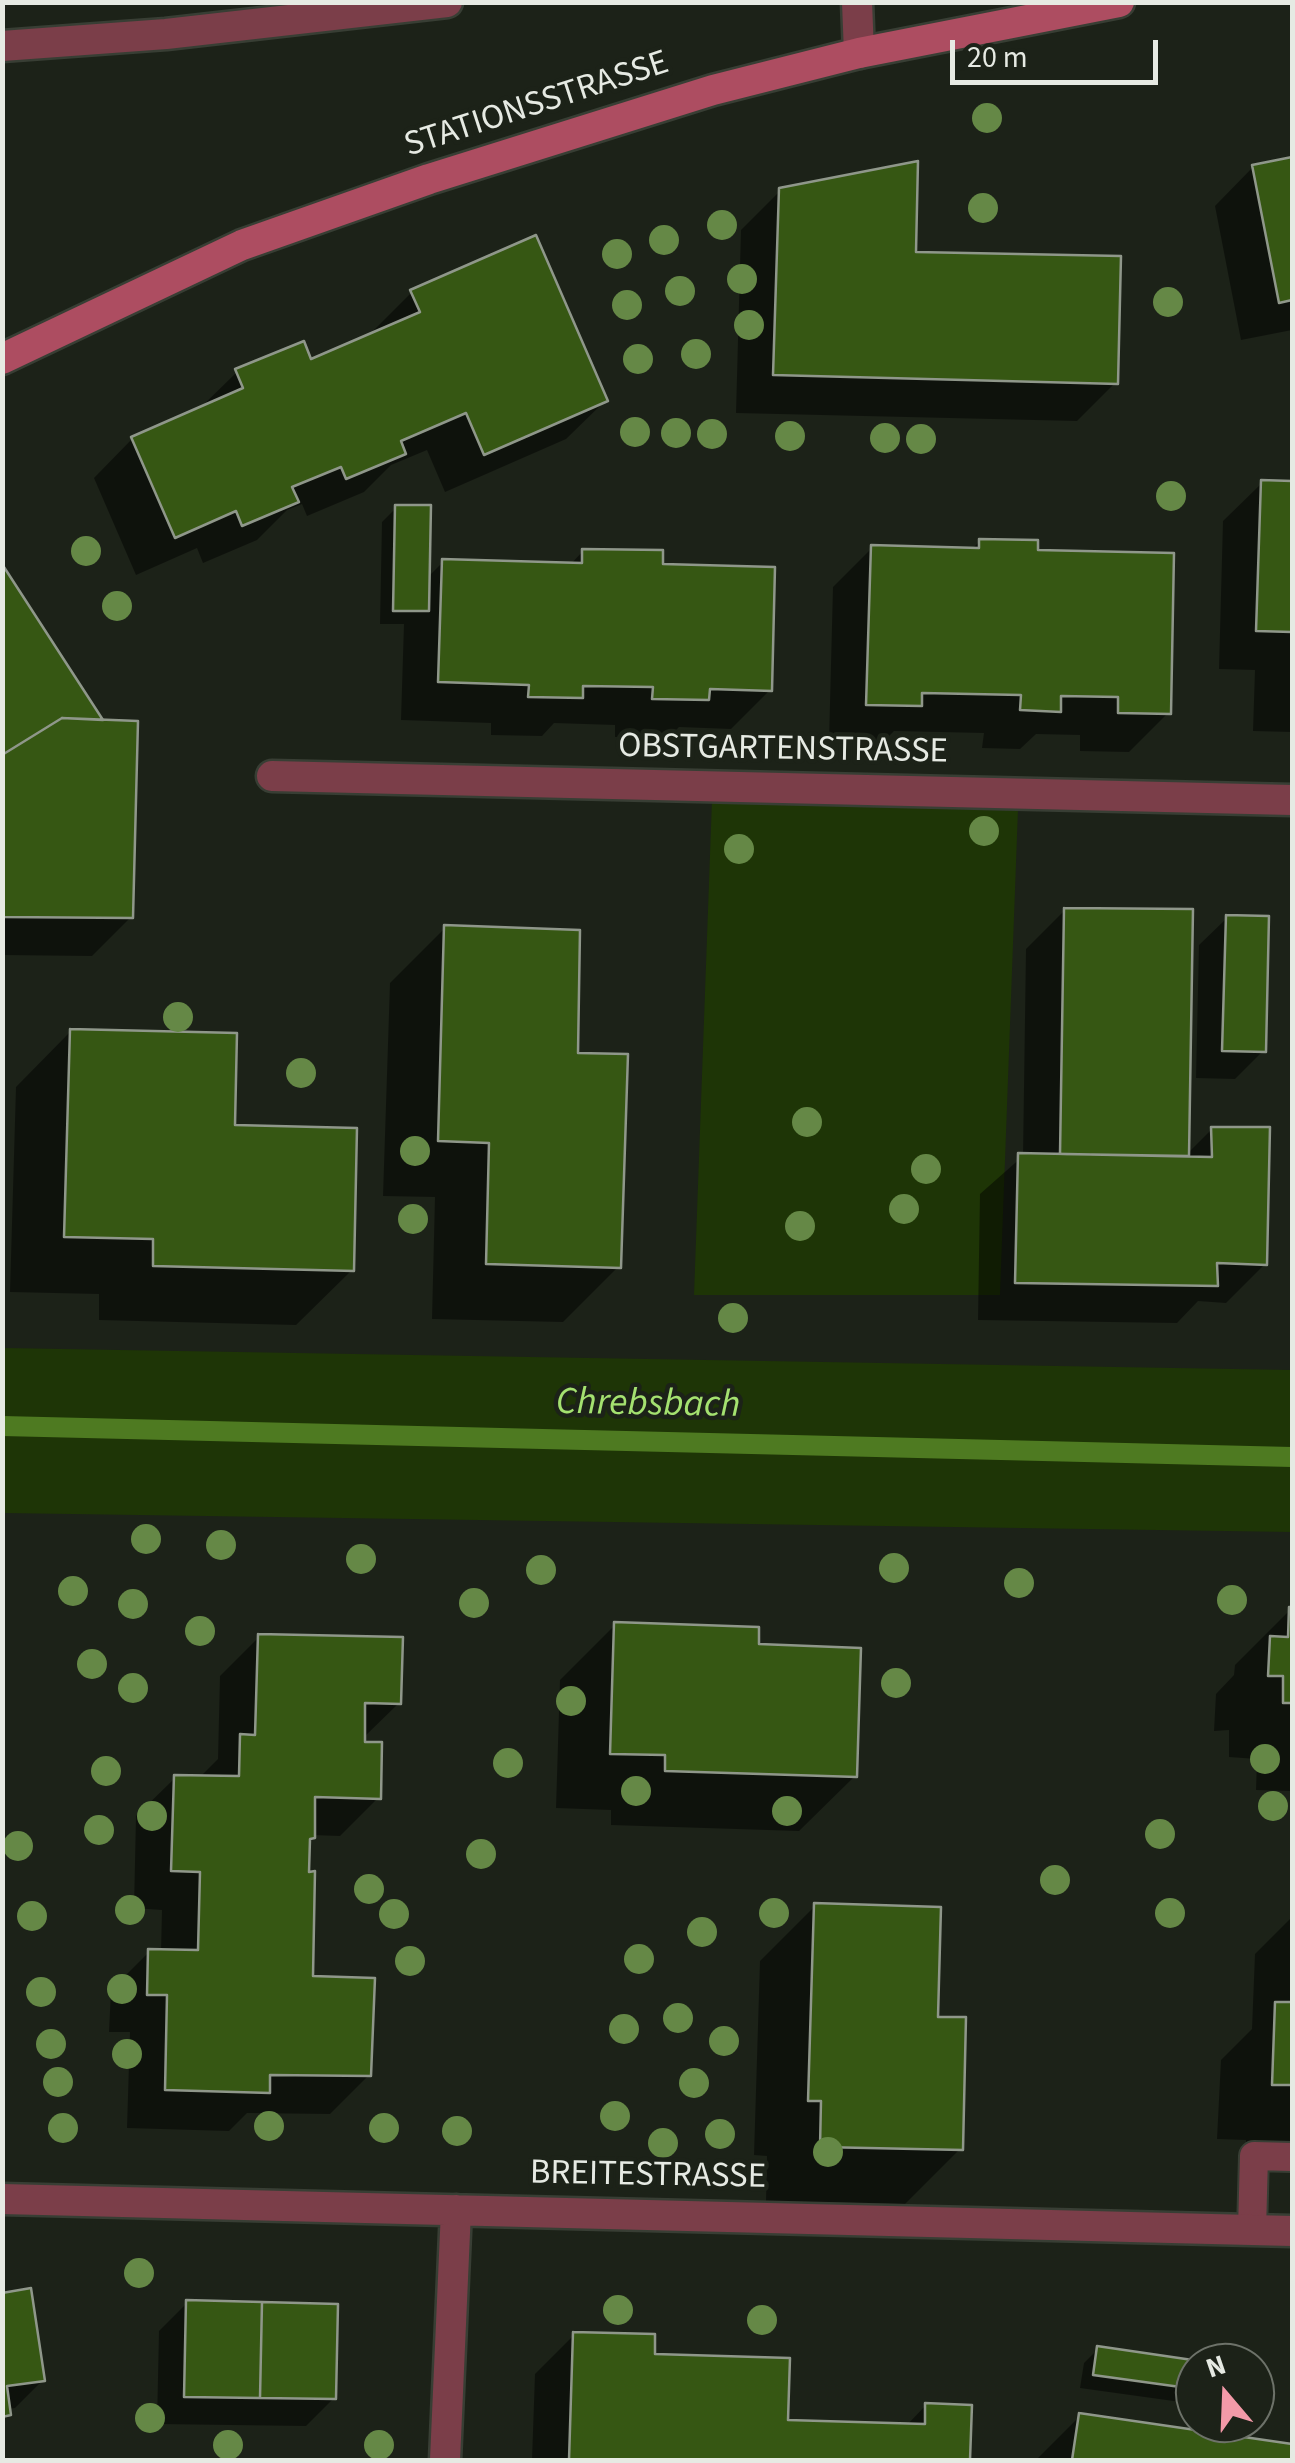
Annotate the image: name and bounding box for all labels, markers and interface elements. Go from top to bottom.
scale bar [955,20,1162,82]
text: 20 m [967,36,1028,79]
street label: STATIONSSTRASSE [400,43,674,169]
street label: OBSTGARTENSTRASSE [618,727,948,775]
water label: Chrebsbach [555,1382,741,1430]
street label: BREITESTRASSE [530,2154,766,2200]
north arrow [1175,2343,1275,2443]
text: N [1201,2345,1231,2388]

